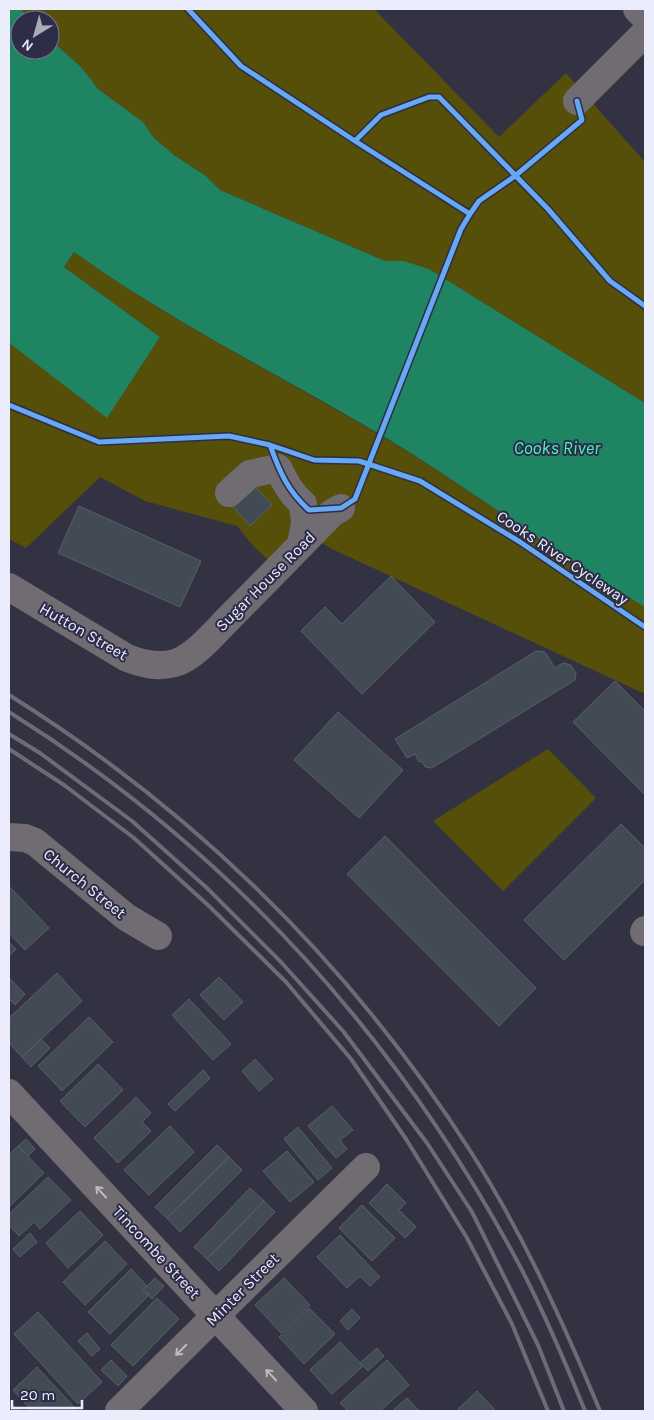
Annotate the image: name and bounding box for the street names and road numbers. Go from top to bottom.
street label: Cooks River Cycleway [493,506,633,609]
street label: Sugar House Road [212,528,319,635]
street label: Hutton Street [36,599,131,664]
street label: Church Street [40,844,130,922]
street label: Tincombe Street [109,1202,204,1303]
street label: Minter Street [202,1249,283,1330]

